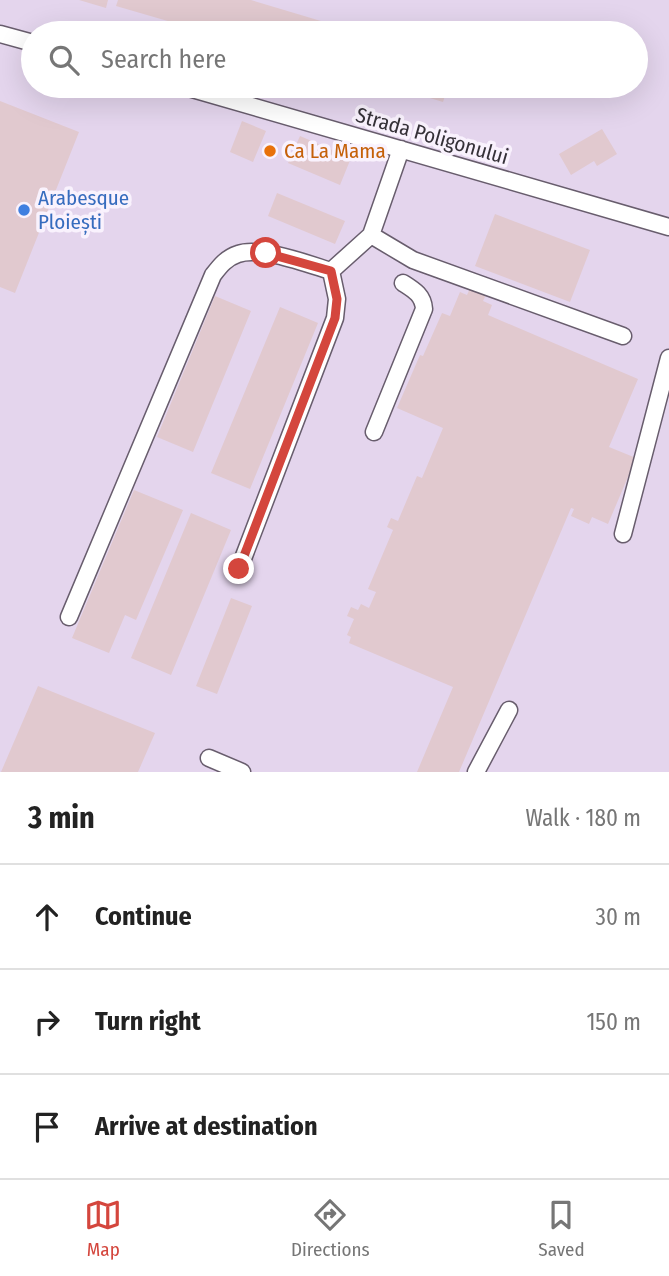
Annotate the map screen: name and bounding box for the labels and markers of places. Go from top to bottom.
place label: Ca La Mama [284,138,386,164]
marker: Ca La Mama [262,143,278,159]
place label: Arabesque Ploiești [38,185,129,235]
marker: Arabesque Ploiești [16,202,32,218]

